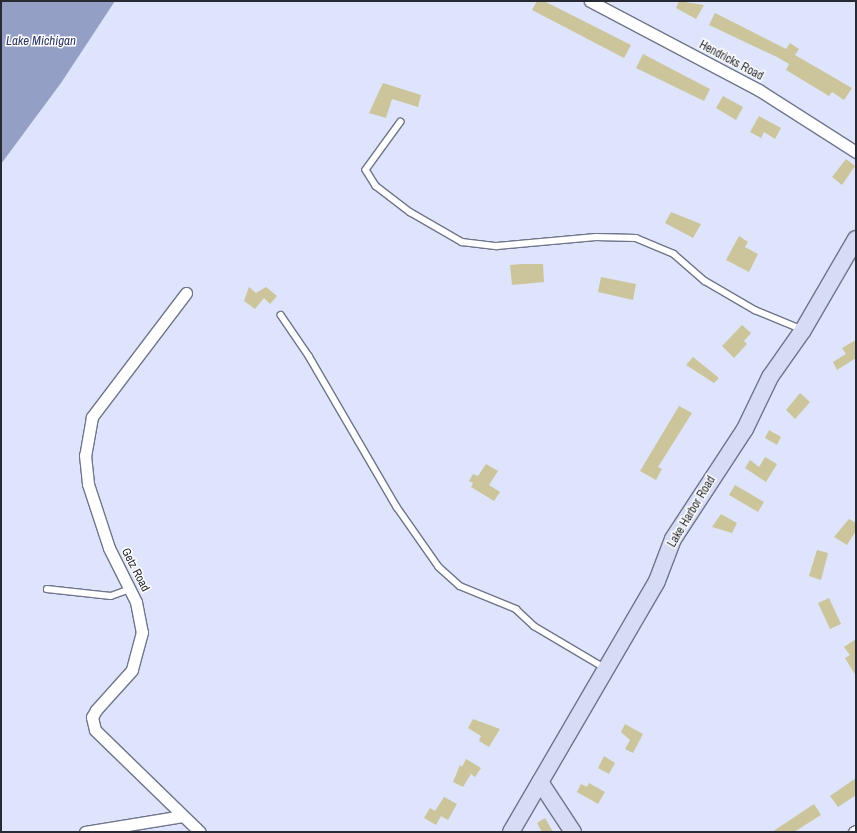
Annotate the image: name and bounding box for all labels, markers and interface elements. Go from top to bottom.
water label: Lake Michigan [6,33,76,49]
street label: Hendricks Road [696,38,766,84]
street label: Lake Harbor Road [665,474,719,550]
street label: Getz Road [118,546,152,594]

